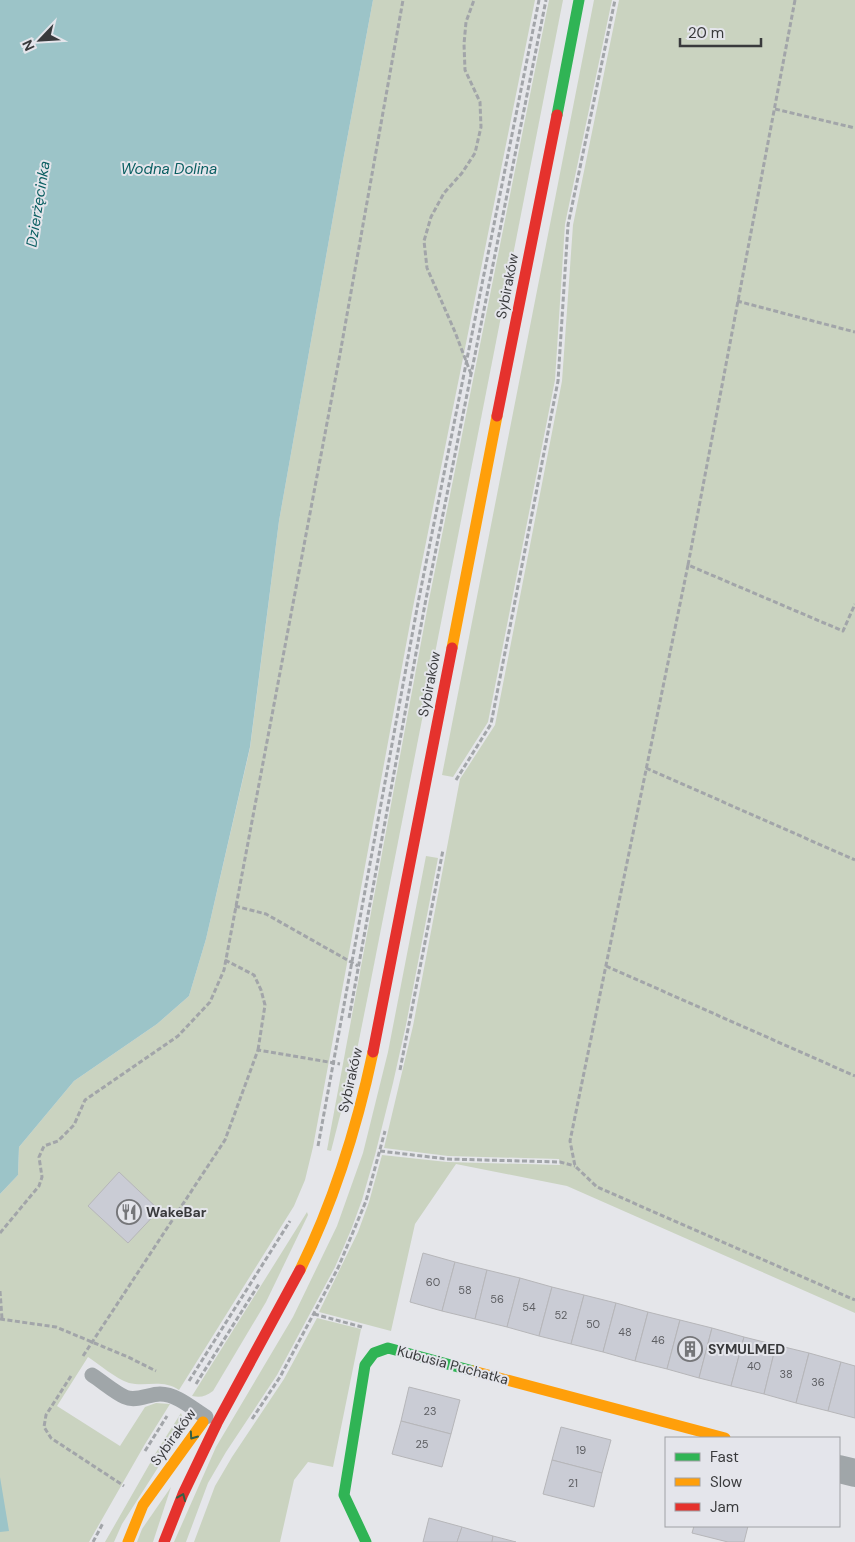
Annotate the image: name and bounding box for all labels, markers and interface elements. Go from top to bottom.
north arrow [15,15,65,65]
scale bar [680,15,761,47]
text: 20 m [688,23,724,43]
text: N [18,37,39,54]
water label: Dzierżęcinka [21,159,55,249]
water label: Wodna Dolina [121,159,217,179]
street label: Sybiraków [492,252,522,320]
street label: Sybiraków [414,650,444,718]
street label: Sybiraków [334,1045,366,1114]
restaurant icon: WakeBar [116,1199,142,1225]
place label: WakeBar [146,1203,207,1221]
house number: 60 [426,1275,440,1289]
house number: 58 [458,1283,472,1297]
house number: 56 [490,1292,504,1306]
house number: 54 [522,1300,536,1314]
house number: 52 [555,1308,567,1322]
house number: 50 [586,1317,600,1331]
house number: 48 [618,1325,632,1339]
house number: 46 [651,1333,665,1347]
building icon: SYMULMED [677,1336,703,1362]
place label: SYMULMED [708,1340,785,1358]
street label: Kubusia Puchatka [396,1342,510,1388]
house number: 40 [747,1359,761,1373]
house number: 38 [779,1367,793,1381]
house number: 36 [811,1375,825,1389]
house number: 23 [424,1404,436,1418]
street label: Sybiraków [146,1405,200,1469]
one-way arrow [190,1430,199,1440]
house number: 25 [415,1437,429,1451]
legend [665,1437,840,1527]
house number: 19 [576,1443,586,1457]
text: Fast [710,1447,739,1467]
text: Slow [710,1472,743,1492]
house number: 21 [568,1476,578,1490]
one-way arrow [176,1493,186,1502]
text: Jam [710,1497,739,1517]

